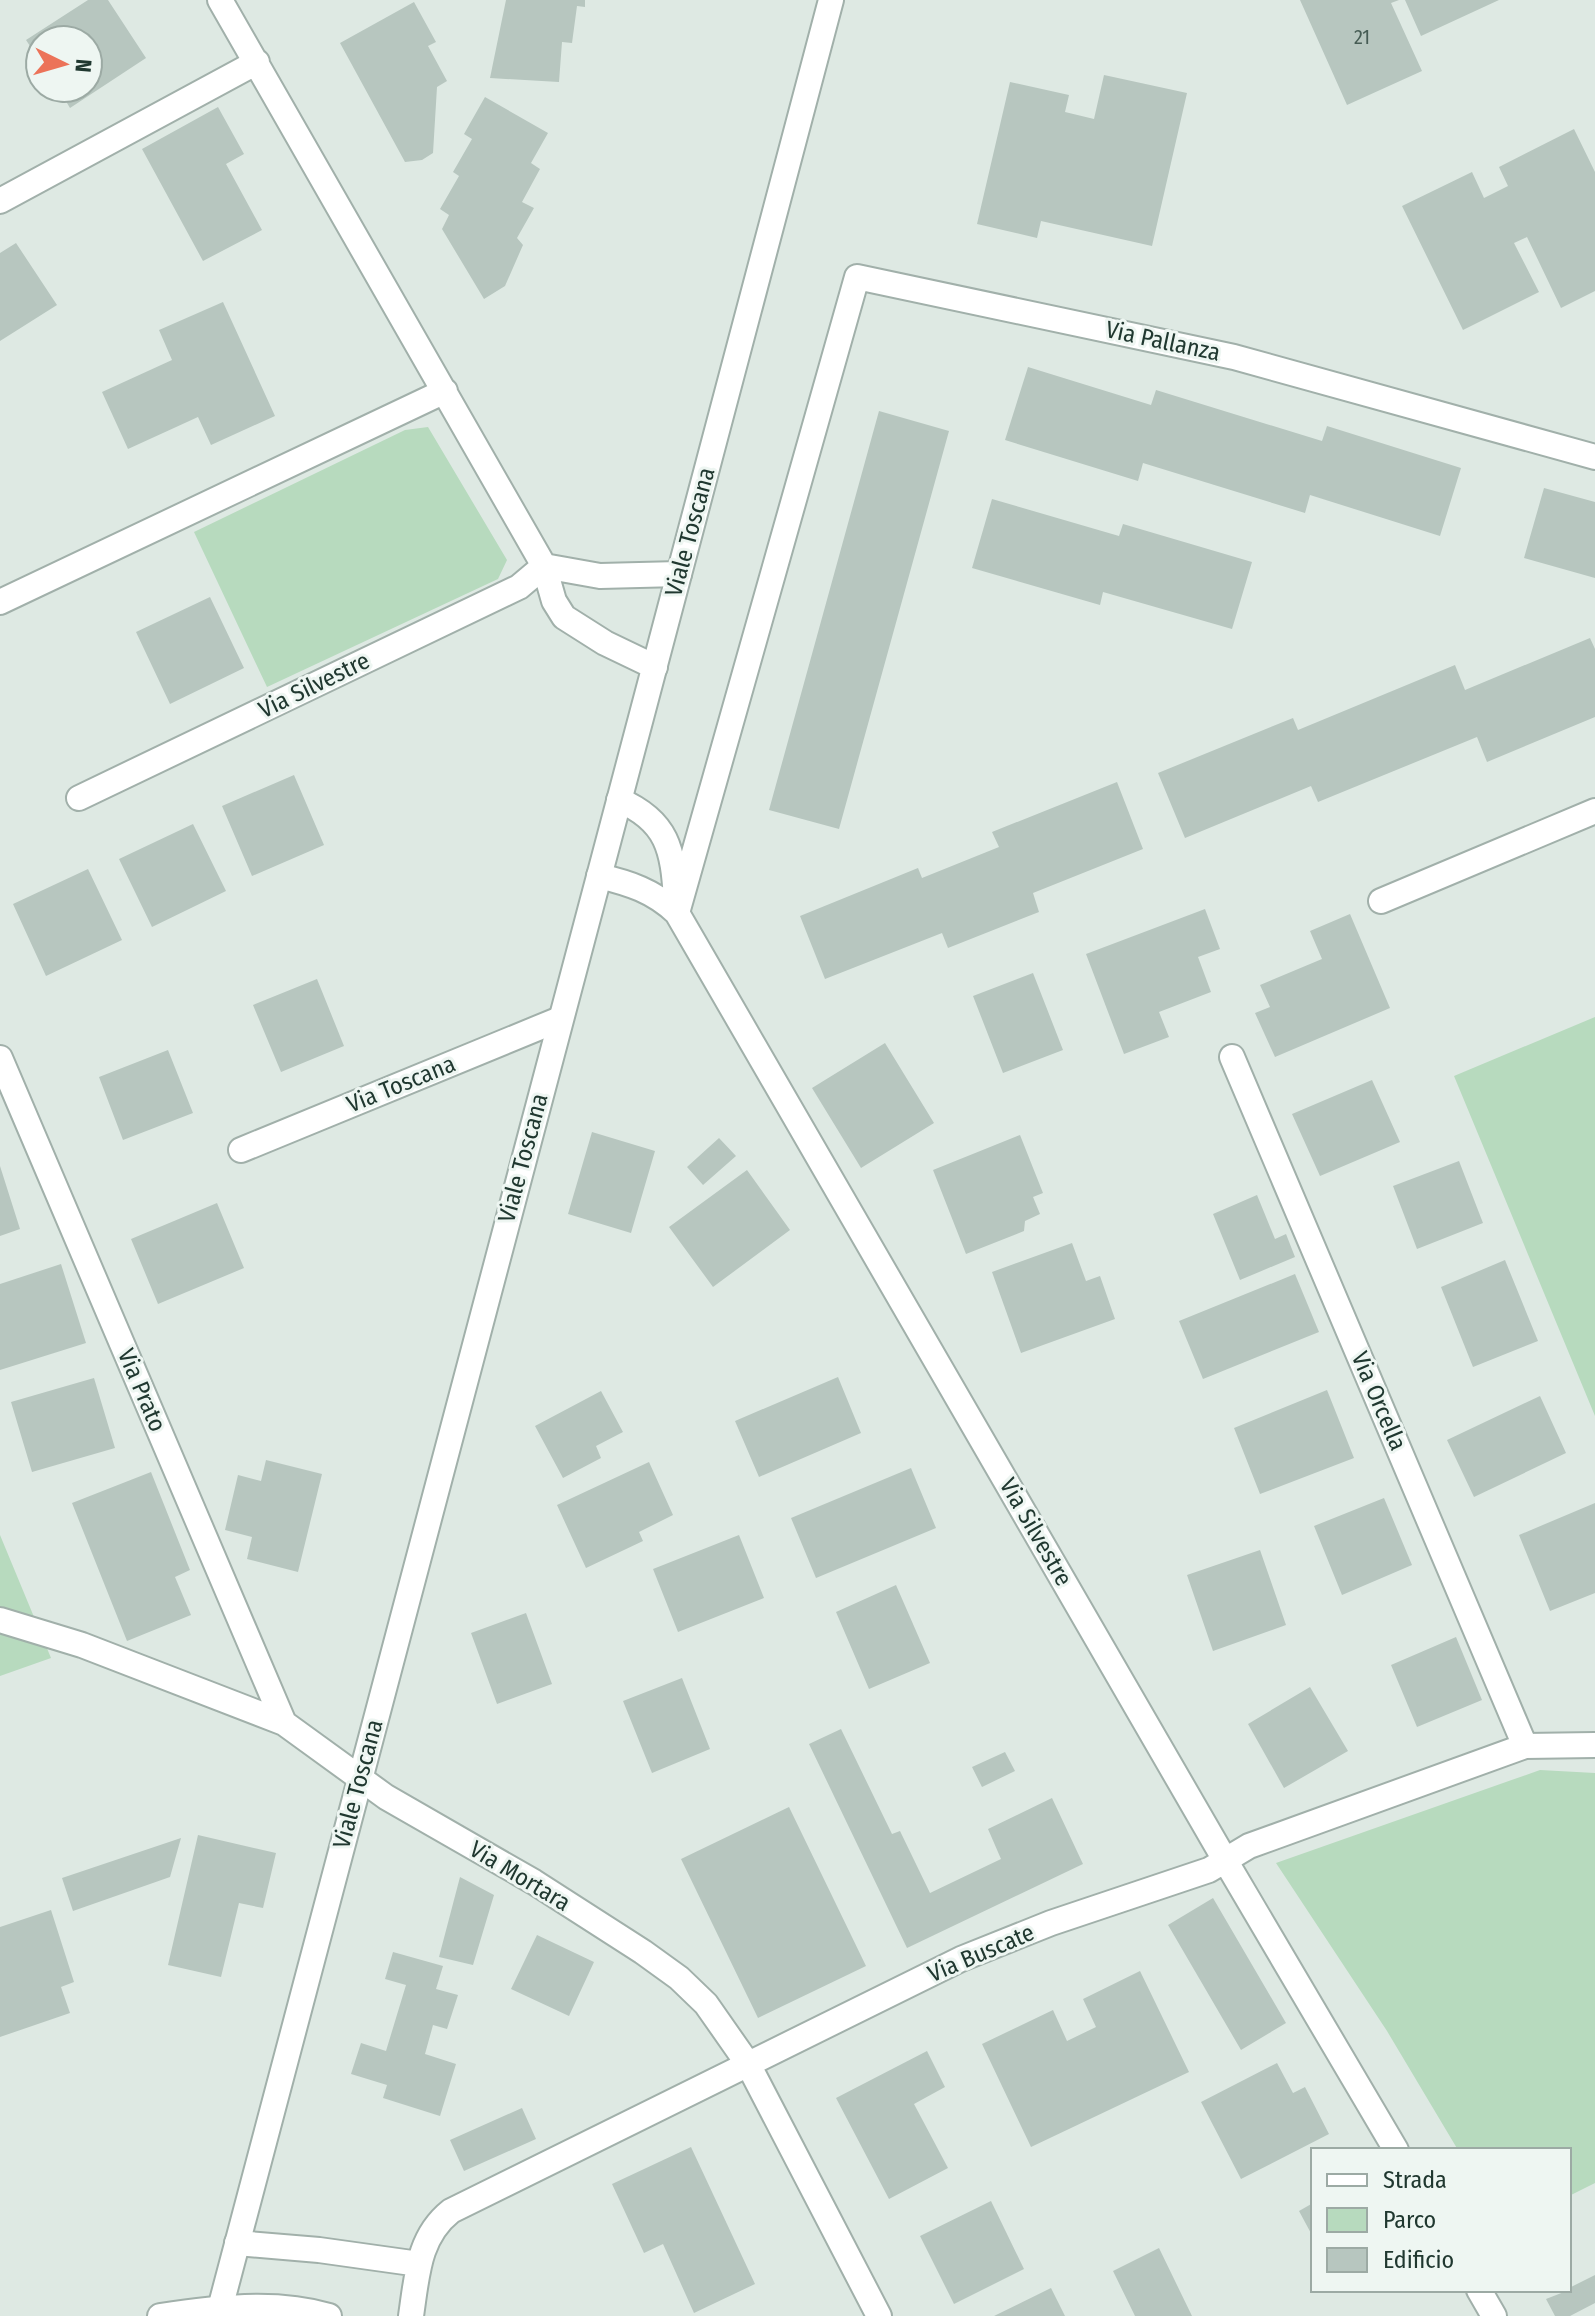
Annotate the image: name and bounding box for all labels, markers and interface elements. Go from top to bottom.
north arrow [24,24,104,104]
house number: 21 [1354,25,1370,49]
text: N [69,58,97,73]
street label: Via Pallanza [1103,315,1223,367]
street label: Viale Toscana [659,464,721,600]
street label: Via Silvestre [254,646,374,724]
street label: Via Toscana [343,1050,459,1118]
street label: Viale Toscana [492,1090,554,1226]
street label: Via Prato [112,1344,172,1436]
street label: Via Orcella [1346,1347,1412,1455]
street label: Via Silvestre [994,1473,1078,1591]
street label: Viale Toscana [327,1716,389,1852]
street label: Via Mortara [465,1835,575,1917]
street label: Via Buscate [924,1918,1038,1988]
legend [1311,2148,1571,2292]
text: Strada [1383,2166,1447,2194]
text: Parco [1383,2206,1436,2234]
text: Edificio [1383,2246,1454,2274]

